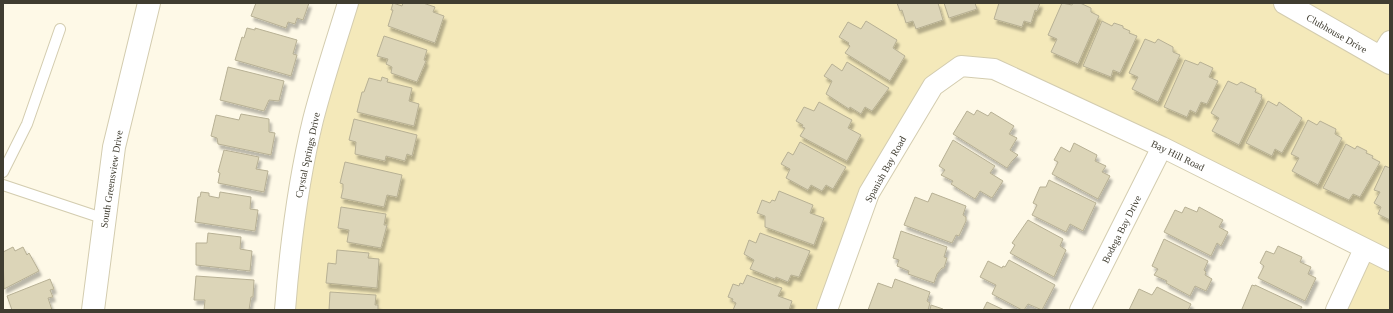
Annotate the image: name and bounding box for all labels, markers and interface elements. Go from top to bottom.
street label: Clubhouse Drive [1305,12,1369,55]
street label: Crystal Springs Drive [293,111,322,199]
street label: South Greensview Drive [98,129,125,229]
street label: Spanish Bay Road [863,134,908,204]
street label: Bay Hill Road [1149,138,1206,173]
street label: Bodega Bay Drive [1100,193,1143,265]

